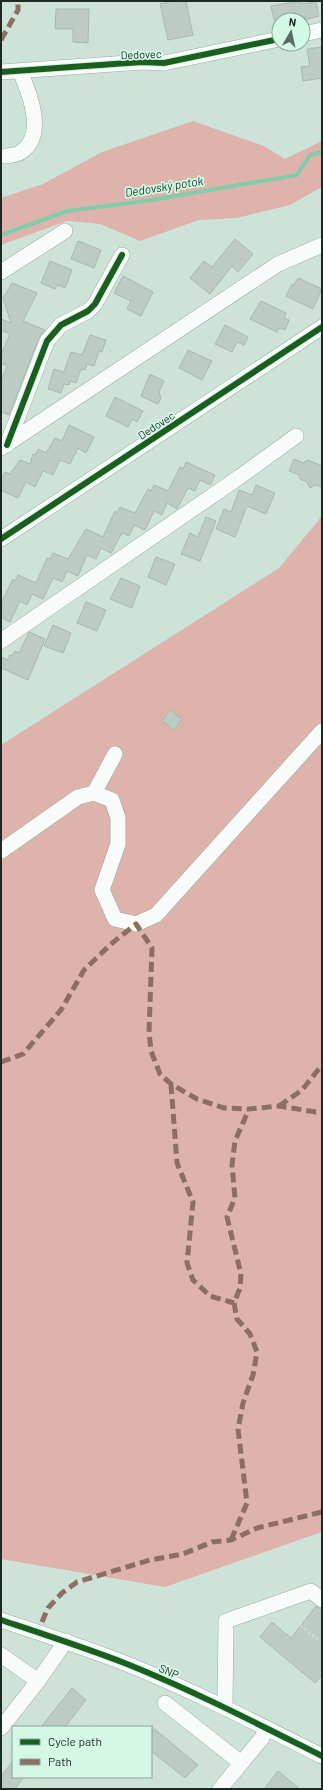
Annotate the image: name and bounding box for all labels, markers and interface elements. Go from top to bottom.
north arrow [271,12,311,52]
text: N [288,15,297,29]
street label: Dedovec [120,47,162,61]
water label: Dedovský potok [124,173,204,199]
street label: Dedovec [135,408,177,442]
street label: SNP [157,1661,181,1681]
legend [12,1726,152,1778]
text: Cycle path [48,1734,102,1748]
text: Path [48,1754,72,1768]

